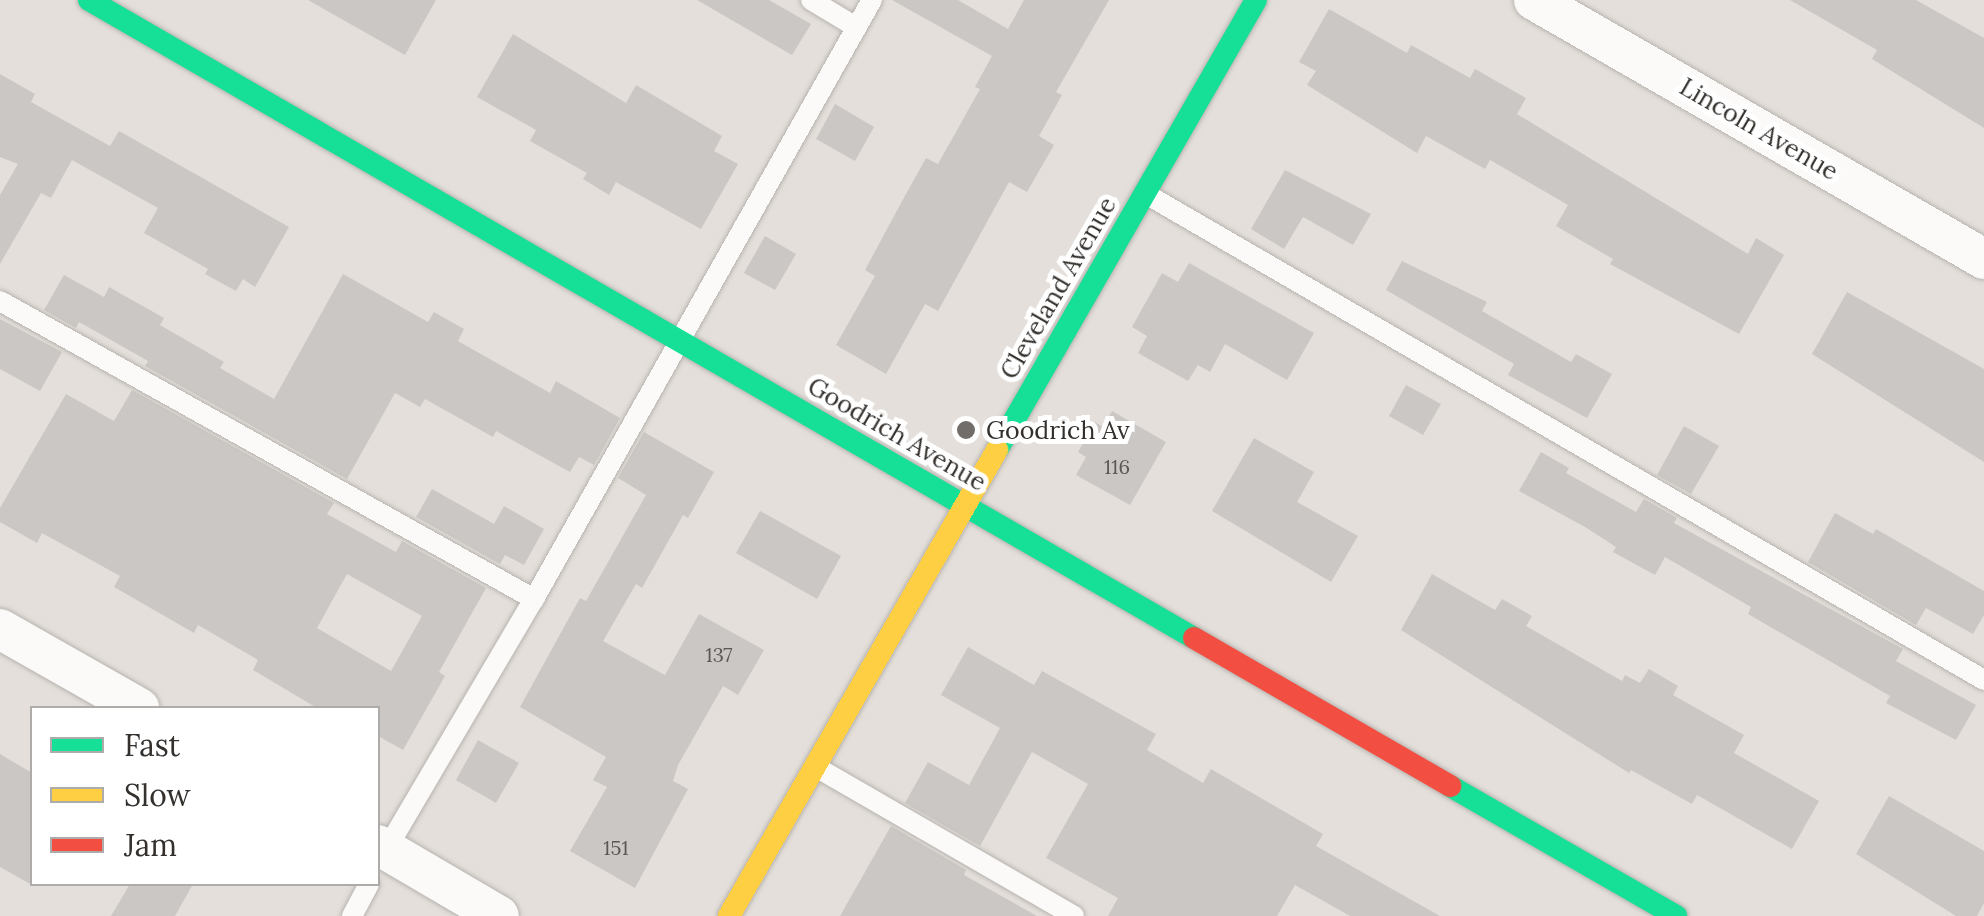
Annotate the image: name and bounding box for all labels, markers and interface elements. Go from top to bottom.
street label: Lincoln Avenue [1674,72,1844,186]
street label: Cleveland Avenue [994,192,1122,384]
street label: Goodrich Avenue [803,371,991,497]
place label: Goodrich Av [986,415,1130,445]
marker: Goodrich Av [955,419,977,441]
house number: 116 [1104,454,1130,478]
house number: 137 [705,642,733,666]
legend [30,706,380,886]
text: Fast [124,726,180,764]
text: Slow [124,776,190,814]
text: Jam [124,826,177,864]
house number: 151 [603,835,629,859]

